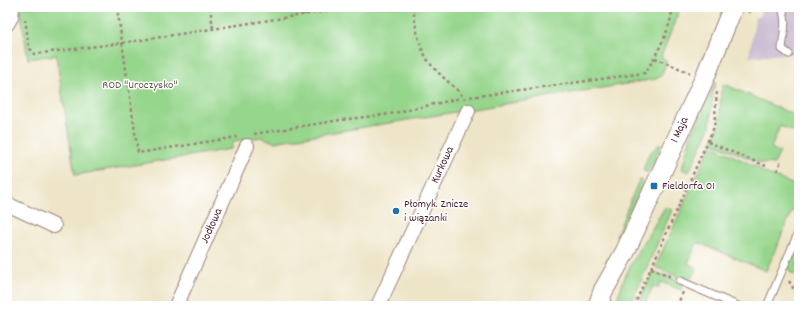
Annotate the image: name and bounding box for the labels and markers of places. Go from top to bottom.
place label: Fieldorfa 01 [662,178,715,195]
marker: Fieldorfa 01 [649,181,659,191]
place label: Płomyk. Znicze i wiązanki [404,196,468,227]
marker: Płomyk. Znicze i wiązanki [391,206,401,216]

